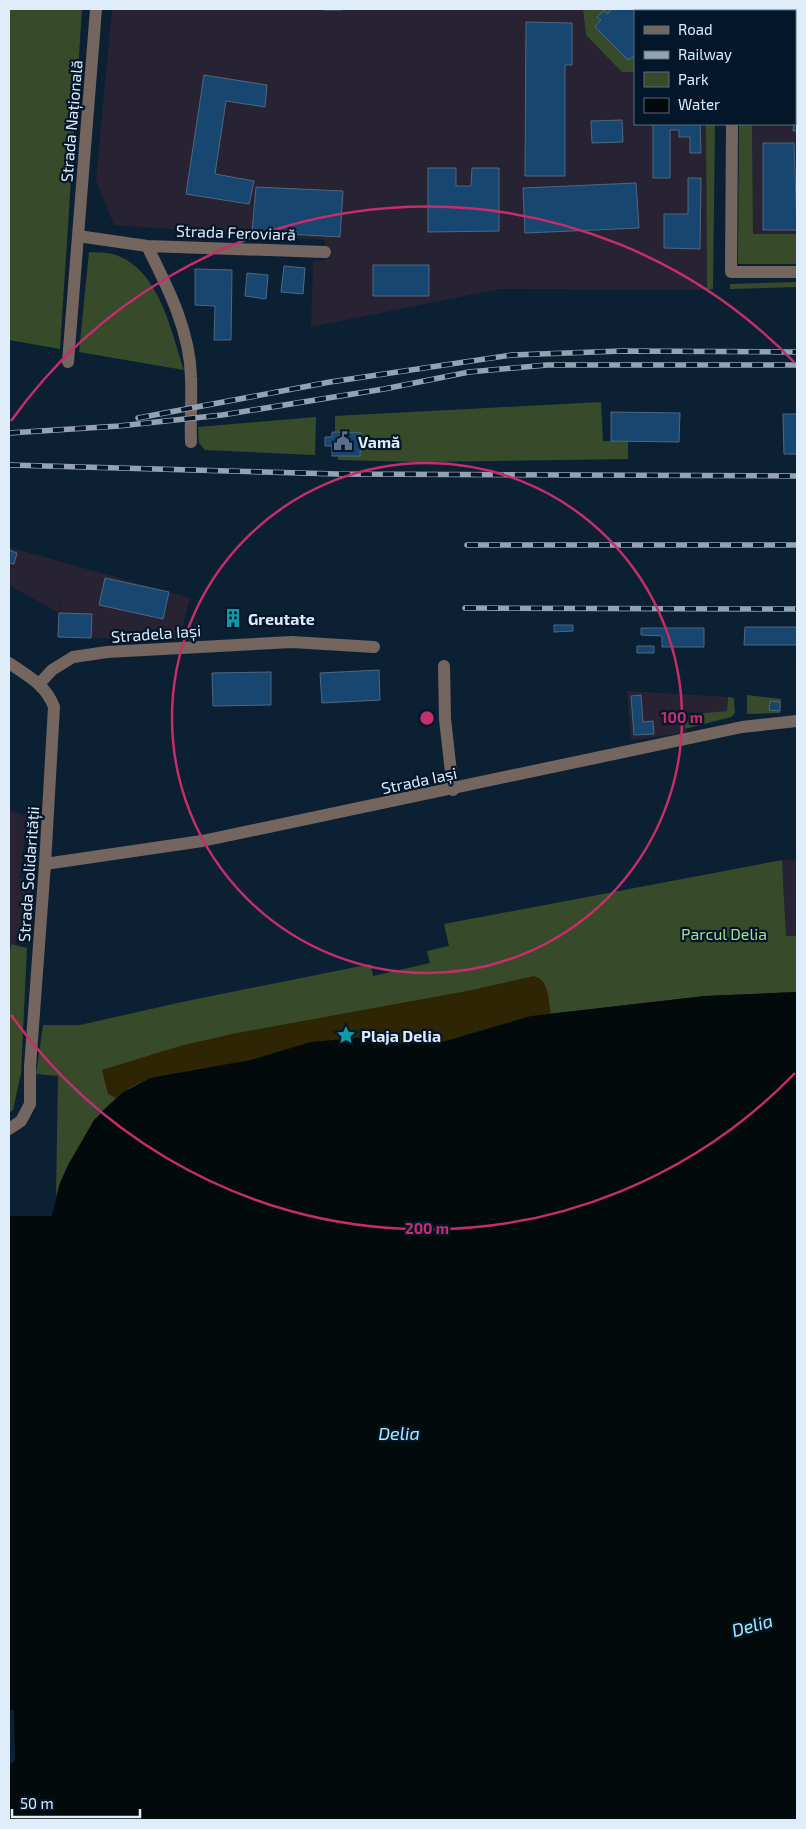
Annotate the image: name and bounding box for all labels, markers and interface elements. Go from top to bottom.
legend [634,10,796,125]
text: Road [678,20,713,38]
text: Railway [678,45,732,63]
street label: Strada Națională [56,59,88,183]
text: Park [678,70,709,88]
text: Water [678,95,720,113]
street label: Strada Feroviară [176,220,296,244]
public building icon: Vamă [332,430,354,452]
place label: Vamă [358,432,400,451]
building icon: Greutate [222,607,244,629]
place label: Greutate [248,609,315,628]
street label: Stradela Iași [110,620,202,648]
text: 100 m [661,708,703,726]
centre of rings [418,709,436,727]
street label: Strada Iași [379,763,459,799]
street label: Strada Solidarității [14,806,44,943]
park label: Parcul Delia [681,924,767,943]
place icon: Plaja Delia [335,1024,357,1046]
place label: Plaja Delia [361,1026,441,1045]
text: 200 m [405,1219,449,1237]
water label: Delia [378,1422,420,1444]
water label: Delia [729,1609,775,1641]
scale bar [12,1786,140,1818]
text: 50 m [20,1794,54,1812]

